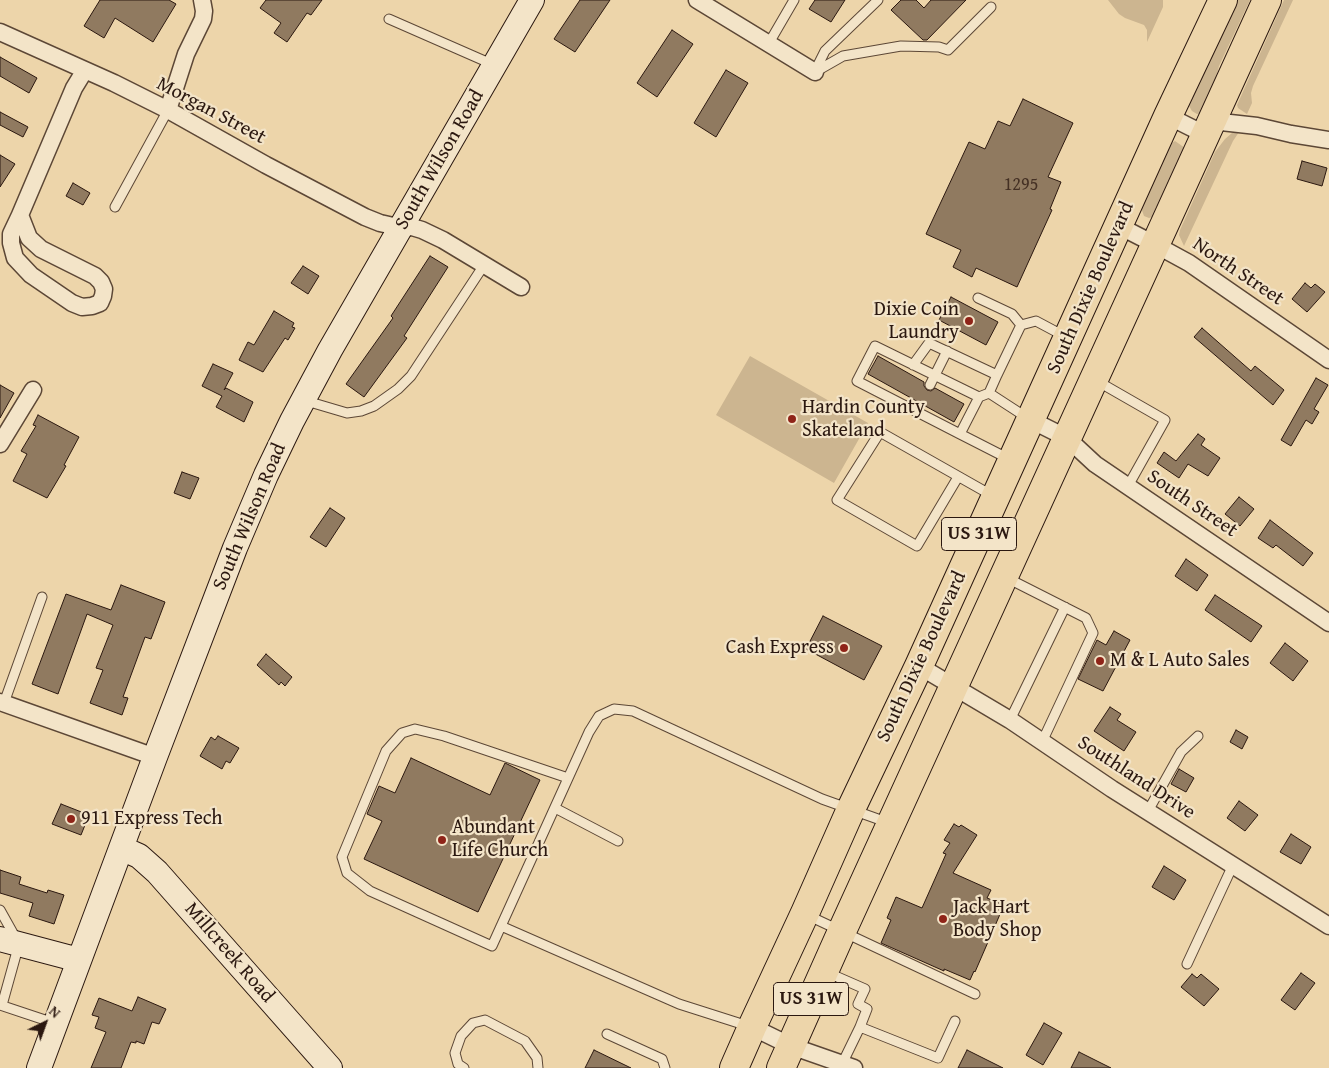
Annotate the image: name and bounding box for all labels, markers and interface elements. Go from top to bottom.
street label: Morgan Street [152,72,270,150]
street label: South Wilson Road [390,86,490,234]
house number: 1295 [1004,174,1038,196]
street label: South Dixie Boulevard [1042,198,1140,378]
street label: North Street [1188,233,1288,311]
place label: Dixie Coin Laundry [874,298,959,345]
marker: Dixie Coin Laundry [963,315,975,327]
place label: Hardin County Skateland [802,396,925,443]
marker: Hardin County Skateland [786,413,798,425]
street label: South Wilson Road [208,440,292,594]
street label: South Street [1142,465,1242,543]
road number: US 31W [942,518,1016,550]
street label: South Dixie Boulevard [872,568,972,746]
place label: Cash Express [726,636,834,660]
marker: Cash Express [838,642,850,654]
place label: M & L Auto Sales [1110,649,1250,673]
marker: M & L Auto Sales [1094,655,1106,667]
street label: Southland Drive [1073,731,1199,825]
place label: 911 Express Tech [81,807,223,831]
marker: 911 Express Tech [65,813,77,825]
place label: Abundant Life Church [452,816,548,863]
marker: Abundant Life Church [436,834,448,846]
place label: Jack Hart Body Shop [953,896,1042,943]
street label: Millcreek Road [179,898,279,1008]
marker: Jack Hart Body Shop [937,913,949,925]
road number: US 31W [774,982,848,1016]
north arrow [20,998,70,1048]
text: N [45,1001,65,1022]

